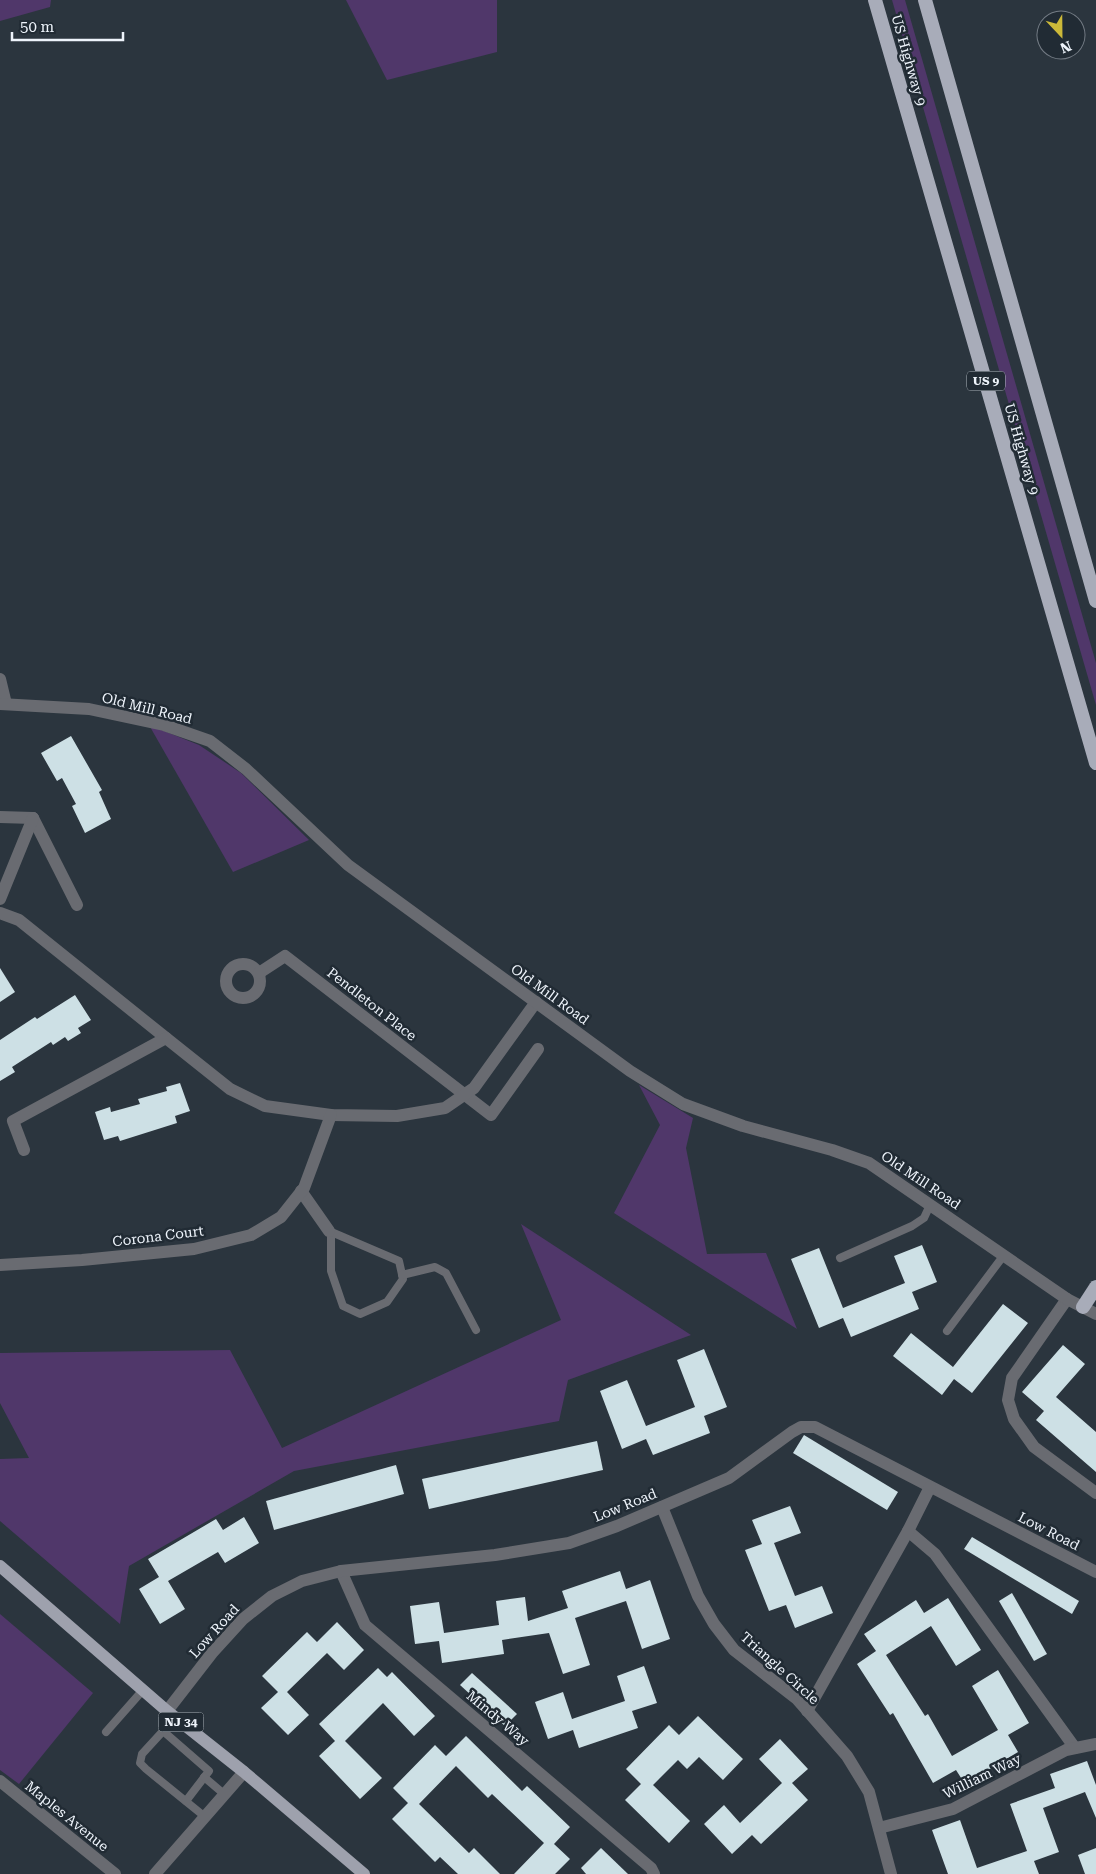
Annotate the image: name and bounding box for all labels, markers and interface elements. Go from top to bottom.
scale bar [12,10,124,42]
north arrow [1036,10,1086,60]
street label: US Highway 9 [888,12,930,108]
text: 50 m [20,18,55,36]
text: N [1058,38,1074,57]
road number: US 9 [967,372,1005,391]
street label: US Highway 9 [1001,401,1043,497]
street label: Old Mill Road [100,689,194,727]
street label: Old Mill Road [508,960,592,1028]
street label: Pendleton Place [324,964,420,1044]
street label: Old Mill Road [878,1148,964,1212]
street label: Corona Court [112,1222,204,1250]
street label: Low Road [591,1485,659,1525]
street label: Low Road [1016,1509,1082,1553]
street label: Low Road [186,1601,242,1661]
street label: Triangle Circle [738,1629,823,1707]
street label: Mindy Way [463,1687,533,1749]
road number: NJ 34 [158,1712,204,1731]
street label: William Way [940,1750,1024,1802]
street label: Maples Avenue [22,1778,112,1855]

